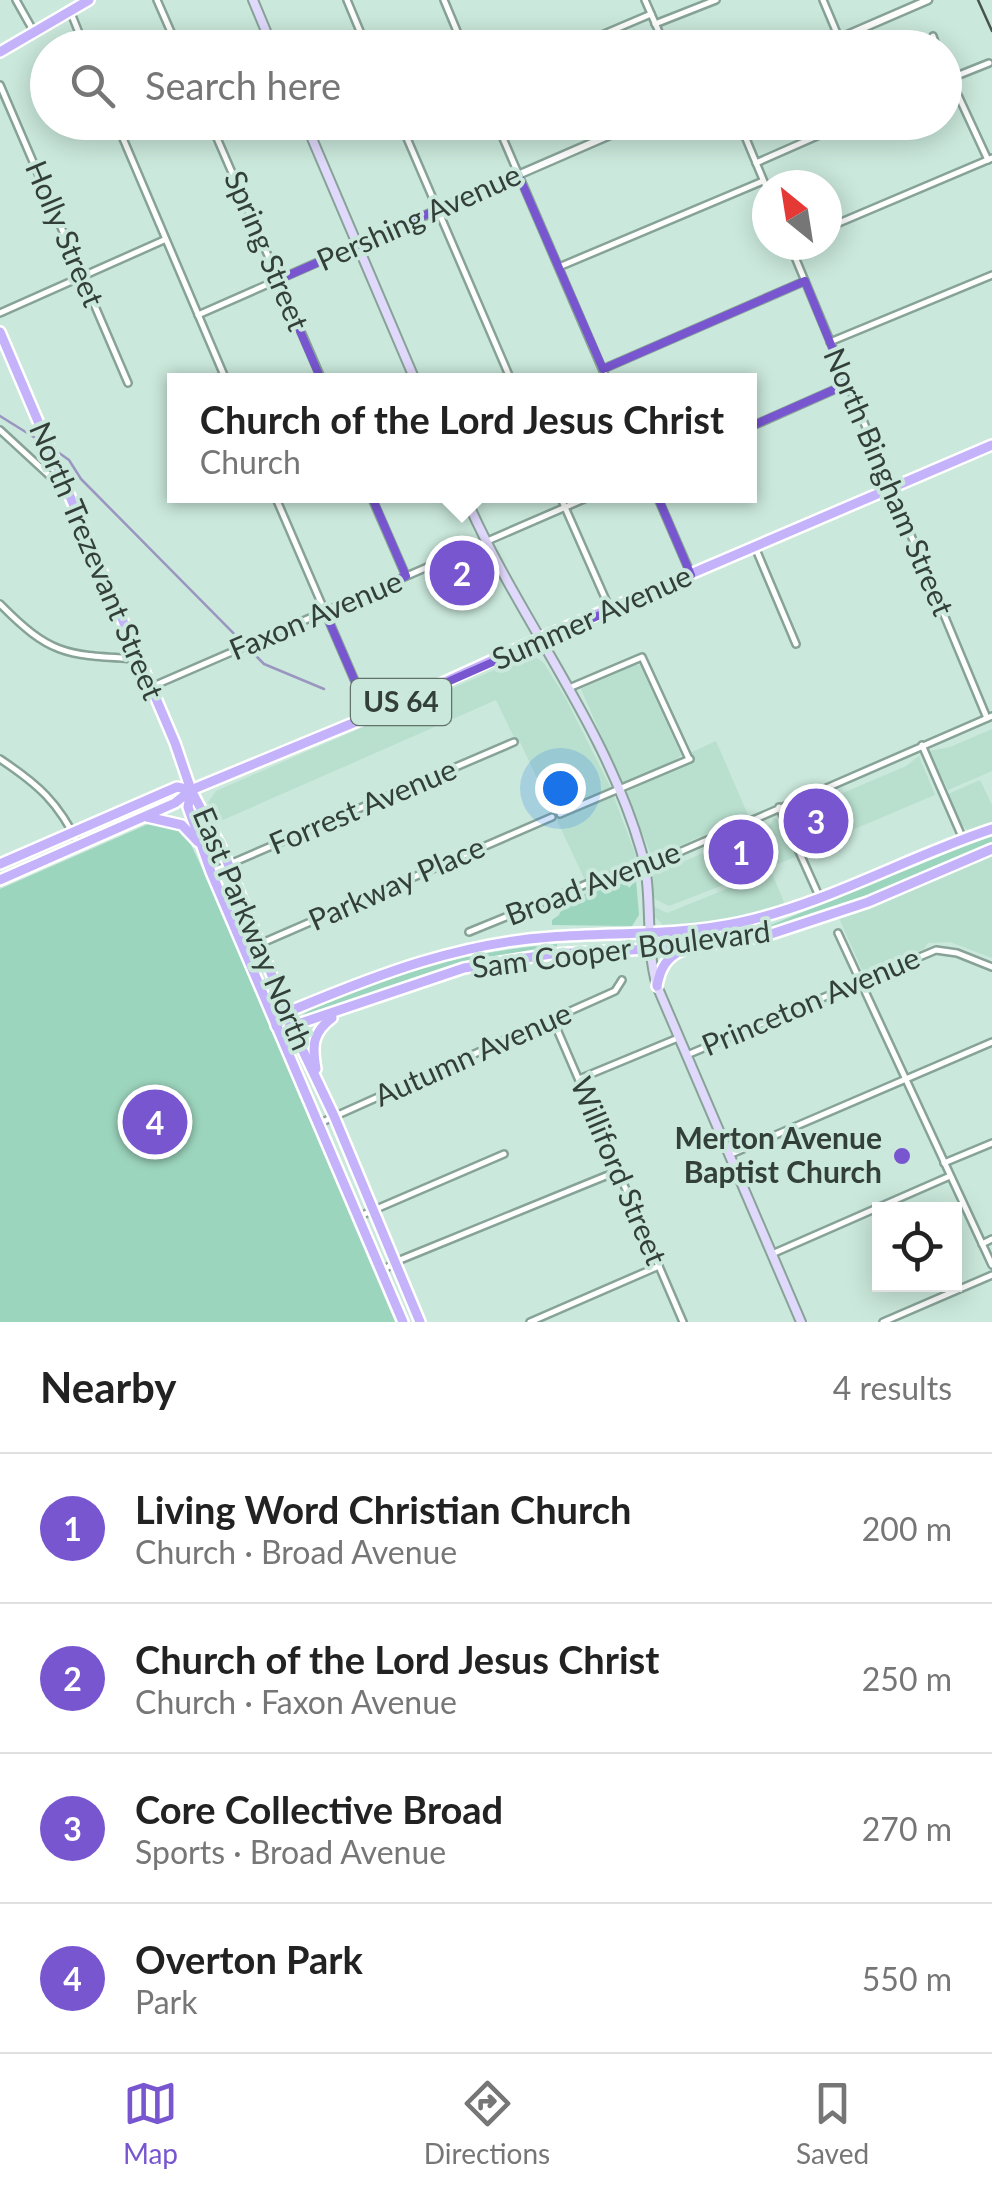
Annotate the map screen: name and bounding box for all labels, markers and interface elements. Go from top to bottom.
search box [30,30,962,140]
icon: search [65,58,120,113]
text: Search here [145,62,341,108]
street label: Holly Street [19,155,113,312]
street label: Pershing Avenue [311,155,526,277]
street label: Spring Street [218,165,318,336]
north arrow [752,170,842,260]
street label: North Bingham Street [817,342,963,621]
popup [167,373,757,503]
text: Church of the Lord Jesus Christ [200,396,724,442]
street label: North Trezevant Street [23,416,173,705]
text: Church [200,442,301,481]
pin: 2 [430,536,494,610]
street label: Summer Avenue [486,556,696,676]
street label: Faxon Avenue [224,562,407,667]
road number: US 64 [351,679,451,725]
street label: Forrest Avenue [263,750,461,861]
your location [535,763,586,814]
pin: 3 [784,784,848,858]
street label: East Parkway North [186,801,321,1055]
pin: 1 [708,814,774,890]
street label: Parkway Place [303,827,490,937]
street label: Broad Avenue [500,832,685,932]
street label: Sam Cooper Boulevard [469,912,772,984]
street label: Princeton Avenue [696,938,924,1062]
street label: Autumn Avenue [368,994,576,1113]
street label: Williford Street [564,1071,676,1270]
pin: 4 [122,1084,188,1160]
place label: Merton Avenue Baptist Church [675,1119,882,1189]
marker: Merton Avenue Baptist Church [891,1145,913,1167]
map controls [872,1202,962,1292]
button: locate [872,1202,962,1292]
text: Nearby [40,1362,177,1412]
text: 4 results [833,1368,952,1407]
text: Living Word Christian Church [135,1486,631,1532]
text: 1 [63,1509,82,1548]
text: 200 m [862,1509,952,1548]
text: Church · Broad Avenue [135,1532,457,1571]
text: Church of the Lord Jesus Christ [135,1636,659,1682]
text: 2 [63,1659,82,1698]
text: 250 m [862,1659,952,1698]
text: Church · Faxon Avenue [135,1682,457,1721]
text: Core Collective Broad [135,1786,503,1832]
text: 3 [63,1809,82,1848]
text: 270 m [862,1809,952,1848]
text: Sports · Broad Avenue [135,1832,446,1871]
text: Overton Park [135,1936,363,1982]
text: 4 [63,1959,82,1998]
text: 550 m [862,1959,952,1998]
text: Park [135,1982,198,2021]
tab: Map [123,2076,178,2170]
tab: Directions [424,2076,550,2170]
tab: Saved [796,2076,869,2170]

